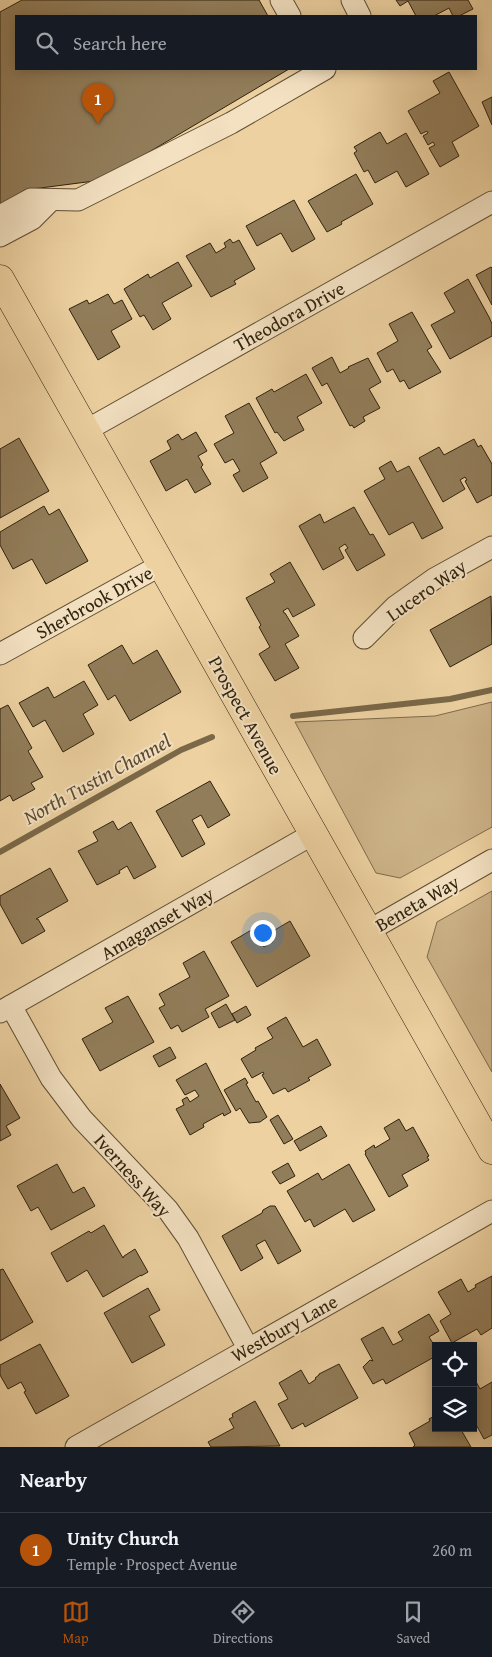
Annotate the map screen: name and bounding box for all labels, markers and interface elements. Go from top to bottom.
search box [15,15,477,70]
icon: search [33,29,61,57]
text: Search here [73,29,167,57]
pin: 1 [82,83,114,124]
street label: Theodora Drive [228,274,350,358]
street label: Lucero Way [380,552,472,628]
street label: Sherbrook Drive [30,558,158,646]
street label: Prospect Avenue [202,651,290,780]
water label: North Tustin Channel [17,726,176,832]
street label: Beneta Way [370,867,465,938]
street label: Amaganset Way [95,879,219,967]
your location [250,920,276,946]
street label: Iverness Way [88,1127,179,1224]
street label: Westbury Lane [226,1287,342,1369]
map controls [432,1342,477,1432]
button: locate [432,1342,477,1387]
button: layers [432,1387,477,1432]
text: Nearby [20,1464,87,1495]
text: Unity Church [67,1524,179,1552]
text: 1 [32,1538,40,1562]
text: 260 m [432,1538,472,1562]
text: Temple · Prospect Avenue [67,1552,237,1576]
tab: Map [62,1598,90,1648]
tab: Directions [213,1598,273,1648]
tab: Saved [396,1598,430,1648]

